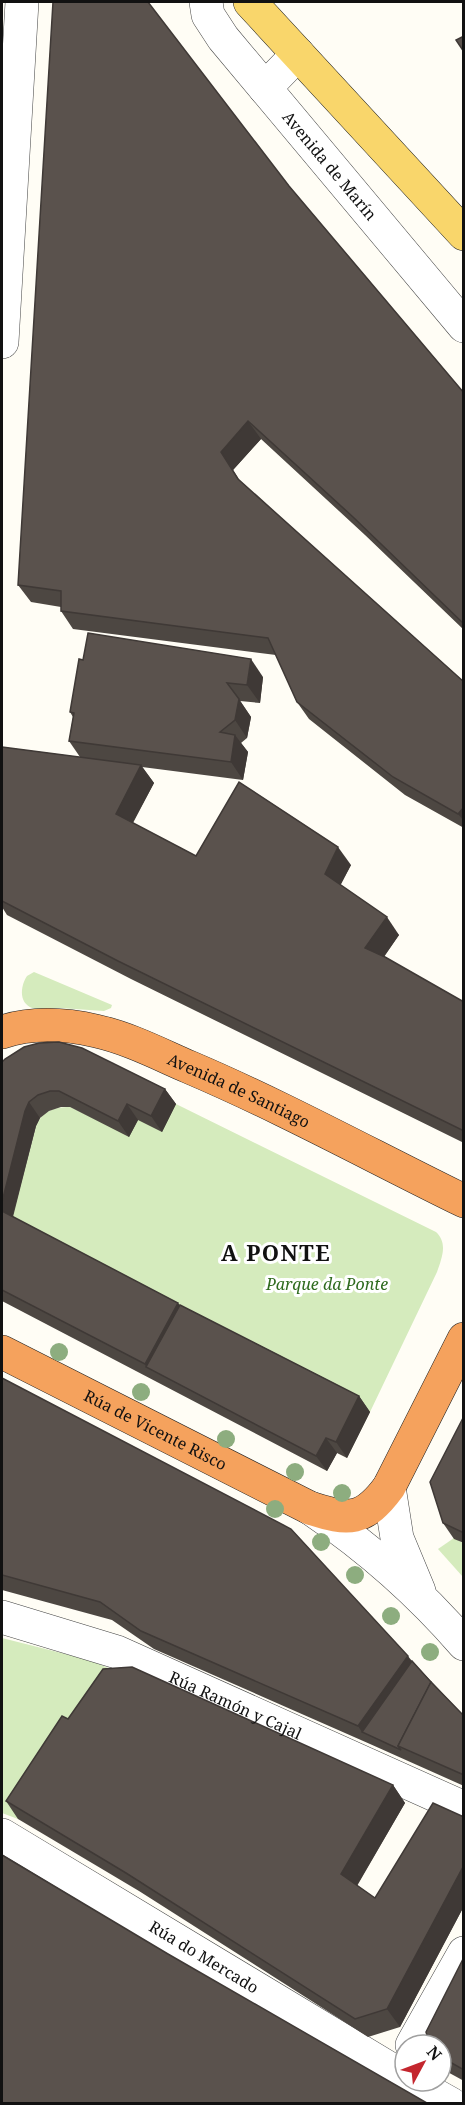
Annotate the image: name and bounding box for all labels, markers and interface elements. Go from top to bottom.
street label: Avenida de Marín [278,106,382,225]
street label: Avenida de Santiago [164,1048,314,1133]
district label: A PONTE [221,1237,331,1267]
park label: Parque da Ponte [265,1273,388,1295]
street label: Rúa de Vicente Risco [80,1384,231,1475]
street label: Rúa Ramón y Cajal [166,1666,305,1745]
street label: Rúa do Mercado [145,1915,263,1998]
north arrow [393,2033,453,2093]
text: N [422,2041,447,2065]

